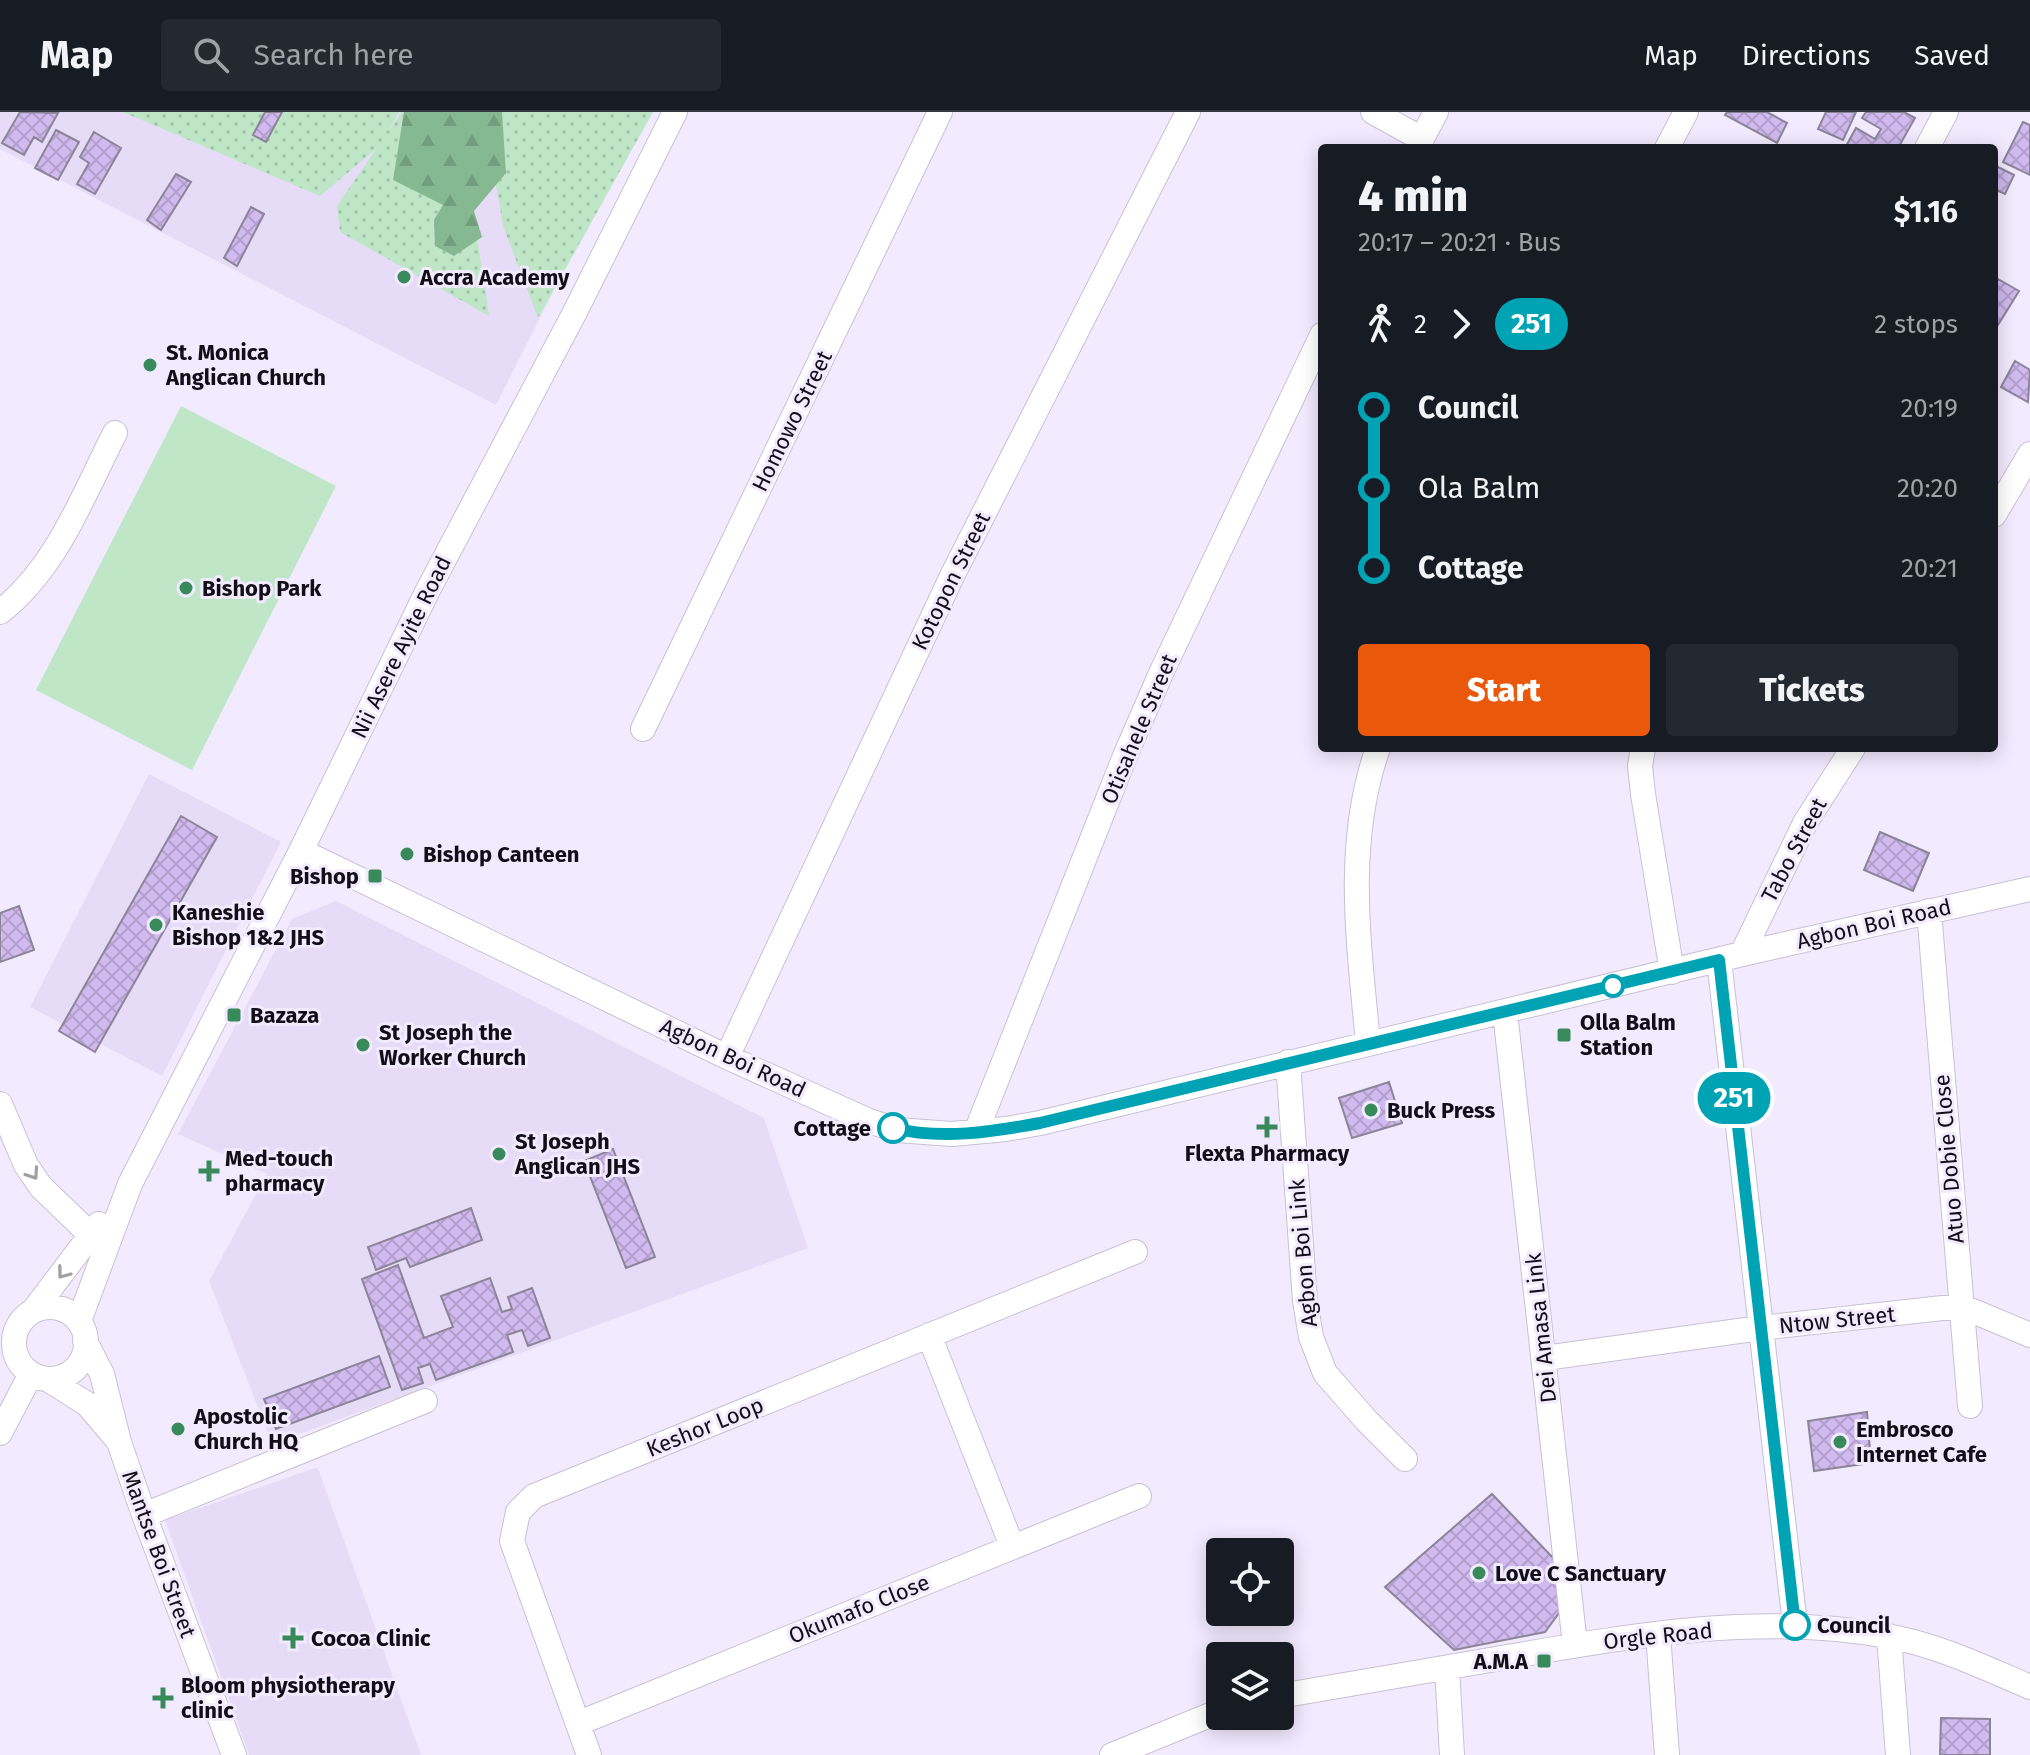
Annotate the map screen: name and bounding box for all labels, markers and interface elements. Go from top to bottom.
search box [161,19,721,91]
text: Map [40,32,113,78]
icon: search [189,33,233,77]
text: Search here [253,37,414,73]
text: Map [1644,39,1698,72]
text: Directions [1742,39,1870,72]
text: Saved [1914,39,1990,72]
text: 4 min [1358,170,1468,223]
text: $1.16 [1894,194,1958,230]
text: 20:17 – 20:21 · Bus [1358,227,1561,258]
place label: Accra Academy [419,264,570,291]
marker: Accra Academy [395,268,413,286]
icon: walk [1358,302,1402,346]
icon: forward [1439,302,1483,346]
text: 251 [1511,307,1552,340]
text: 2 [1414,309,1427,340]
text: 2 stops [1874,309,1958,340]
place label: St. Monica Anglican Church [165,339,326,391]
street label: Homowo Street [746,346,838,496]
marker: St. Monica Anglican Church [141,356,159,374]
text: Council [1418,390,1518,426]
text: 20:19 [1901,393,1958,424]
text: Ola Balm [1418,470,1540,506]
text: 20:20 [1897,473,1958,504]
street label: Kotopon Street [906,507,996,654]
text: Cottage [1418,550,1524,586]
street label: Nii Asere Ayite Road [345,551,457,743]
text: 20:21 [1901,553,1958,584]
place label: Bishop Park [202,575,322,602]
marker: Bishop Park [177,579,195,597]
button: Start [1358,644,1650,736]
button: Tickets [1666,644,1958,736]
street label: Otisahele Street [1095,650,1183,808]
street label: Tabo Street [1755,793,1833,907]
place label: Bishop Canteen [423,841,580,868]
marker: Bishop Canteen [398,845,416,863]
place label: Bishop [290,863,359,890]
marker: Bishop [366,867,384,885]
street label: Agbon Boi Road [1794,893,1954,955]
place label: Kaneshie Bishop 1&2 JHS [172,899,324,951]
marker: Kaneshie Bishop 1&2 JHS [147,916,165,934]
unlabelled marker [1602,975,1624,997]
place label: Bazaza [250,1002,319,1029]
marker: Bazaza [225,1006,243,1024]
place label: Olla Balm Station [1580,1009,1676,1061]
street label: Agbon Boi Road [656,1012,810,1104]
place label: St Joseph the Worker Church [379,1019,526,1071]
marker: Olla Balm Station [1555,1026,1573,1044]
marker: St Joseph the Worker Church [354,1036,372,1054]
line badge: 251 [1688,1072,1780,1124]
street label: Atuo Dobie Close [1928,1073,1970,1245]
text: 251 [1714,1081,1754,1114]
place label: Buck Press [1387,1097,1496,1124]
marker: Buck Press [1362,1101,1380,1119]
marker: Cottage [878,1113,908,1143]
place label: Cottage [794,1115,871,1142]
marker: Flexta Pharmacy [1258,1118,1276,1136]
place label: St Joseph Anglican JHS [514,1128,640,1180]
place label: Flexta Pharmacy [1185,1140,1350,1167]
place label: Med-touch pharmacy [225,1145,333,1197]
marker: St Joseph Anglican JHS [490,1145,508,1163]
marker: Med-touch pharmacy [200,1162,218,1180]
one-way arrow [23,1166,38,1180]
street label: Agbon Boi Link [1283,1177,1323,1328]
street label: Dei Amasa Link [1520,1251,1562,1404]
one-way arrow [58,1264,72,1278]
street label: Ntow Street [1778,1300,1897,1340]
street label: Keshor Loop [642,1391,768,1463]
place label: Apostolic Church HQ [193,1403,299,1455]
place label: Embrosco Internet Cafe [1856,1416,1987,1468]
marker: Apostolic Church HQ [169,1420,187,1438]
marker: Embrosco Internet Cafe [1831,1433,1849,1451]
street label: Mantse Boi Street [116,1467,202,1641]
map controls [1206,1538,1294,1730]
button: locate [1206,1538,1294,1626]
place label: Love C Sanctuary [1495,1560,1667,1587]
marker: Love C Sanctuary [1470,1564,1488,1582]
street label: Okumafo Close [785,1569,933,1649]
marker: Council [1780,1610,1810,1640]
place label: Council [1817,1612,1891,1639]
street label: Orgle Road [1602,1617,1714,1655]
place label: Cocoa Clinic [311,1625,431,1652]
marker: Cocoa Clinic [282,1627,304,1649]
button: layers [1206,1642,1294,1730]
place label: A.M.A [1473,1648,1529,1675]
marker: A.M.A [1535,1652,1553,1670]
place label: Bloom physiotherapy clinic [181,1672,395,1724]
marker: Bloom physiotherapy clinic [152,1687,174,1709]

